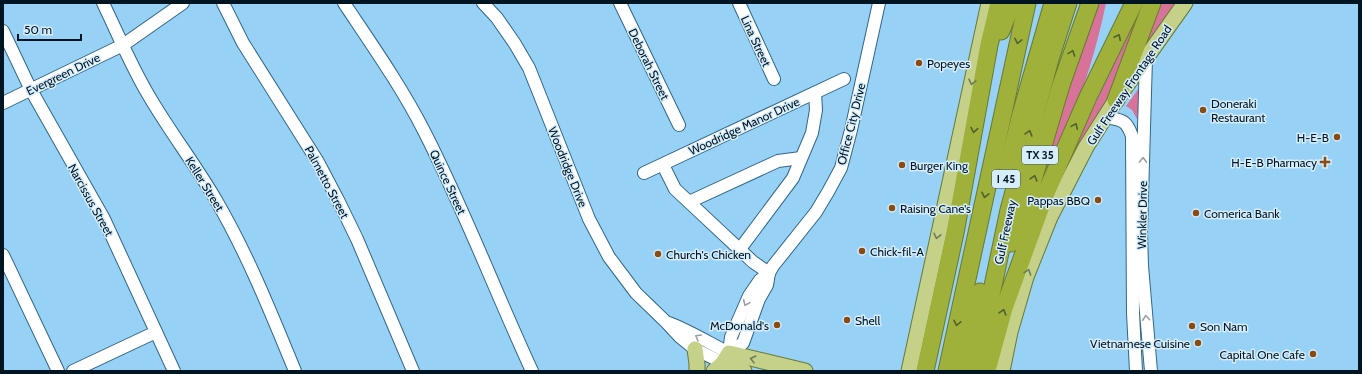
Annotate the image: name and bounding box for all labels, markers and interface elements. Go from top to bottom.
street label: Lina Street [738,13,774,69]
scale bar [18,16,81,42]
text: 50 m [24,22,52,37]
street label: Gulf Freeway Frontage Road [1083,22,1175,148]
street label: Deborah Street [625,26,673,102]
one-way arrow [1113,34,1121,41]
one-way arrow [1015,38,1023,44]
street label: Evergreen Drive [24,50,102,98]
one-way arrow [1067,50,1075,57]
place label: Popeyes [927,56,970,71]
marker: Popeyes [914,58,924,68]
one-way arrow [968,79,976,85]
street label: Office City Drive [834,81,868,167]
street label: Woodridge Manor Drive [686,94,802,158]
place label: Doneraki Restaurant [1211,96,1265,125]
marker: Doneraki Restaurant [1198,105,1208,115]
one-way arrow [1070,123,1078,130]
street label: Woodridge Drive [545,125,591,209]
one-way arrow [970,126,979,133]
one-way arrow [1024,129,1033,136]
place label: H-E-B [1297,130,1329,145]
marker: H-E-B [1332,132,1342,142]
street label: Palmetto Street [302,143,352,221]
road number: TX 35 [1022,146,1058,164]
street label: Quince Street [426,147,470,217]
street label: Keller Street [182,154,228,214]
place label: H-E-B Pharmacy [1231,155,1317,170]
one-way arrow [1139,157,1147,163]
marker: H-E-B Pharmacy [1320,157,1330,167]
place label: Burger King [910,158,969,173]
marker: Burger King [897,160,907,170]
street label: Narcissus Street [65,161,117,239]
road number: I 45 [992,170,1020,188]
one-way arrow [1029,174,1038,181]
street label: Winkler Drive [1134,181,1150,249]
one-way arrow [981,192,989,199]
place label: Pappas BBQ [1027,193,1090,208]
marker: Pappas BBQ [1093,195,1103,205]
street label: Gulf Freeway [991,198,1019,266]
place label: Raising Cane's [900,201,971,216]
marker: Raising Cane's [887,203,897,213]
place label: Comerica Bank [1204,206,1280,221]
marker: Comerica Bank [1191,208,1201,218]
one-way arrow [934,233,942,240]
place label: Chick-fil-A [870,244,925,259]
marker: Chick-fil-A [857,246,867,256]
place label: Church's Chicken [666,247,751,262]
marker: Church's Chicken [653,249,663,259]
one-way arrow [1024,269,1032,276]
one-way arrow [743,299,751,307]
one-way arrow [998,309,1007,316]
place label: Shell [855,313,880,328]
marker: Shell [842,315,852,325]
one-way arrow [1142,315,1151,321]
place label: McDonald's [710,318,769,333]
one-way arrow [954,319,962,326]
place label: Son Nam [1200,319,1248,334]
marker: McDonald's [772,320,782,330]
marker: Son Nam [1187,321,1197,331]
one-way arrow [695,334,702,341]
place label: Vietnamese Cuisine [1090,336,1190,351]
marker: Vietnamese Cuisine [1193,338,1203,348]
place label: Capital One Cafe [1219,347,1305,362]
marker: Capital One Cafe [1308,349,1318,359]
one-way arrow [750,355,756,363]

